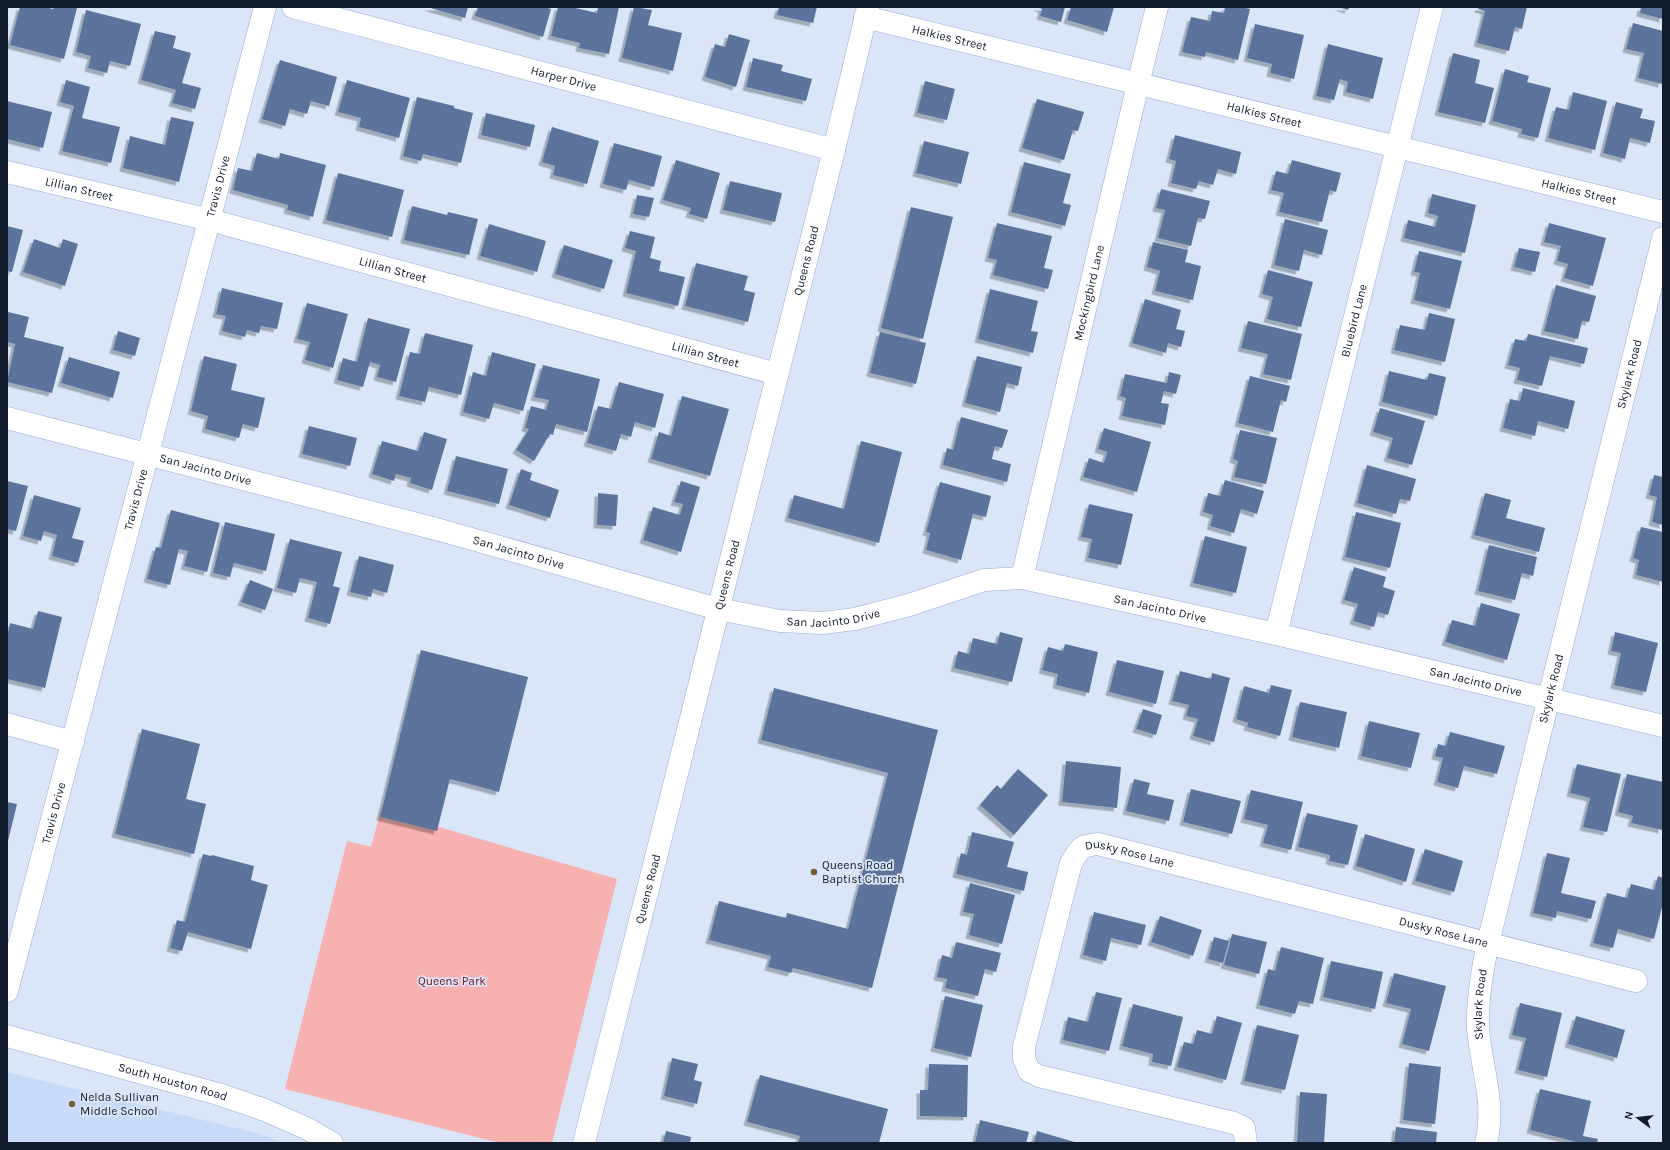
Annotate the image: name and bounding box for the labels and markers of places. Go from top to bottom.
place label: Queens Road Baptist Church [822,858,904,886]
marker: Queens Road Baptist Church [809,867,819,877]
place label: Nelda Sullivan Middle School [80,1090,159,1118]
marker: Nelda Sullivan Middle School [67,1099,77,1109]

